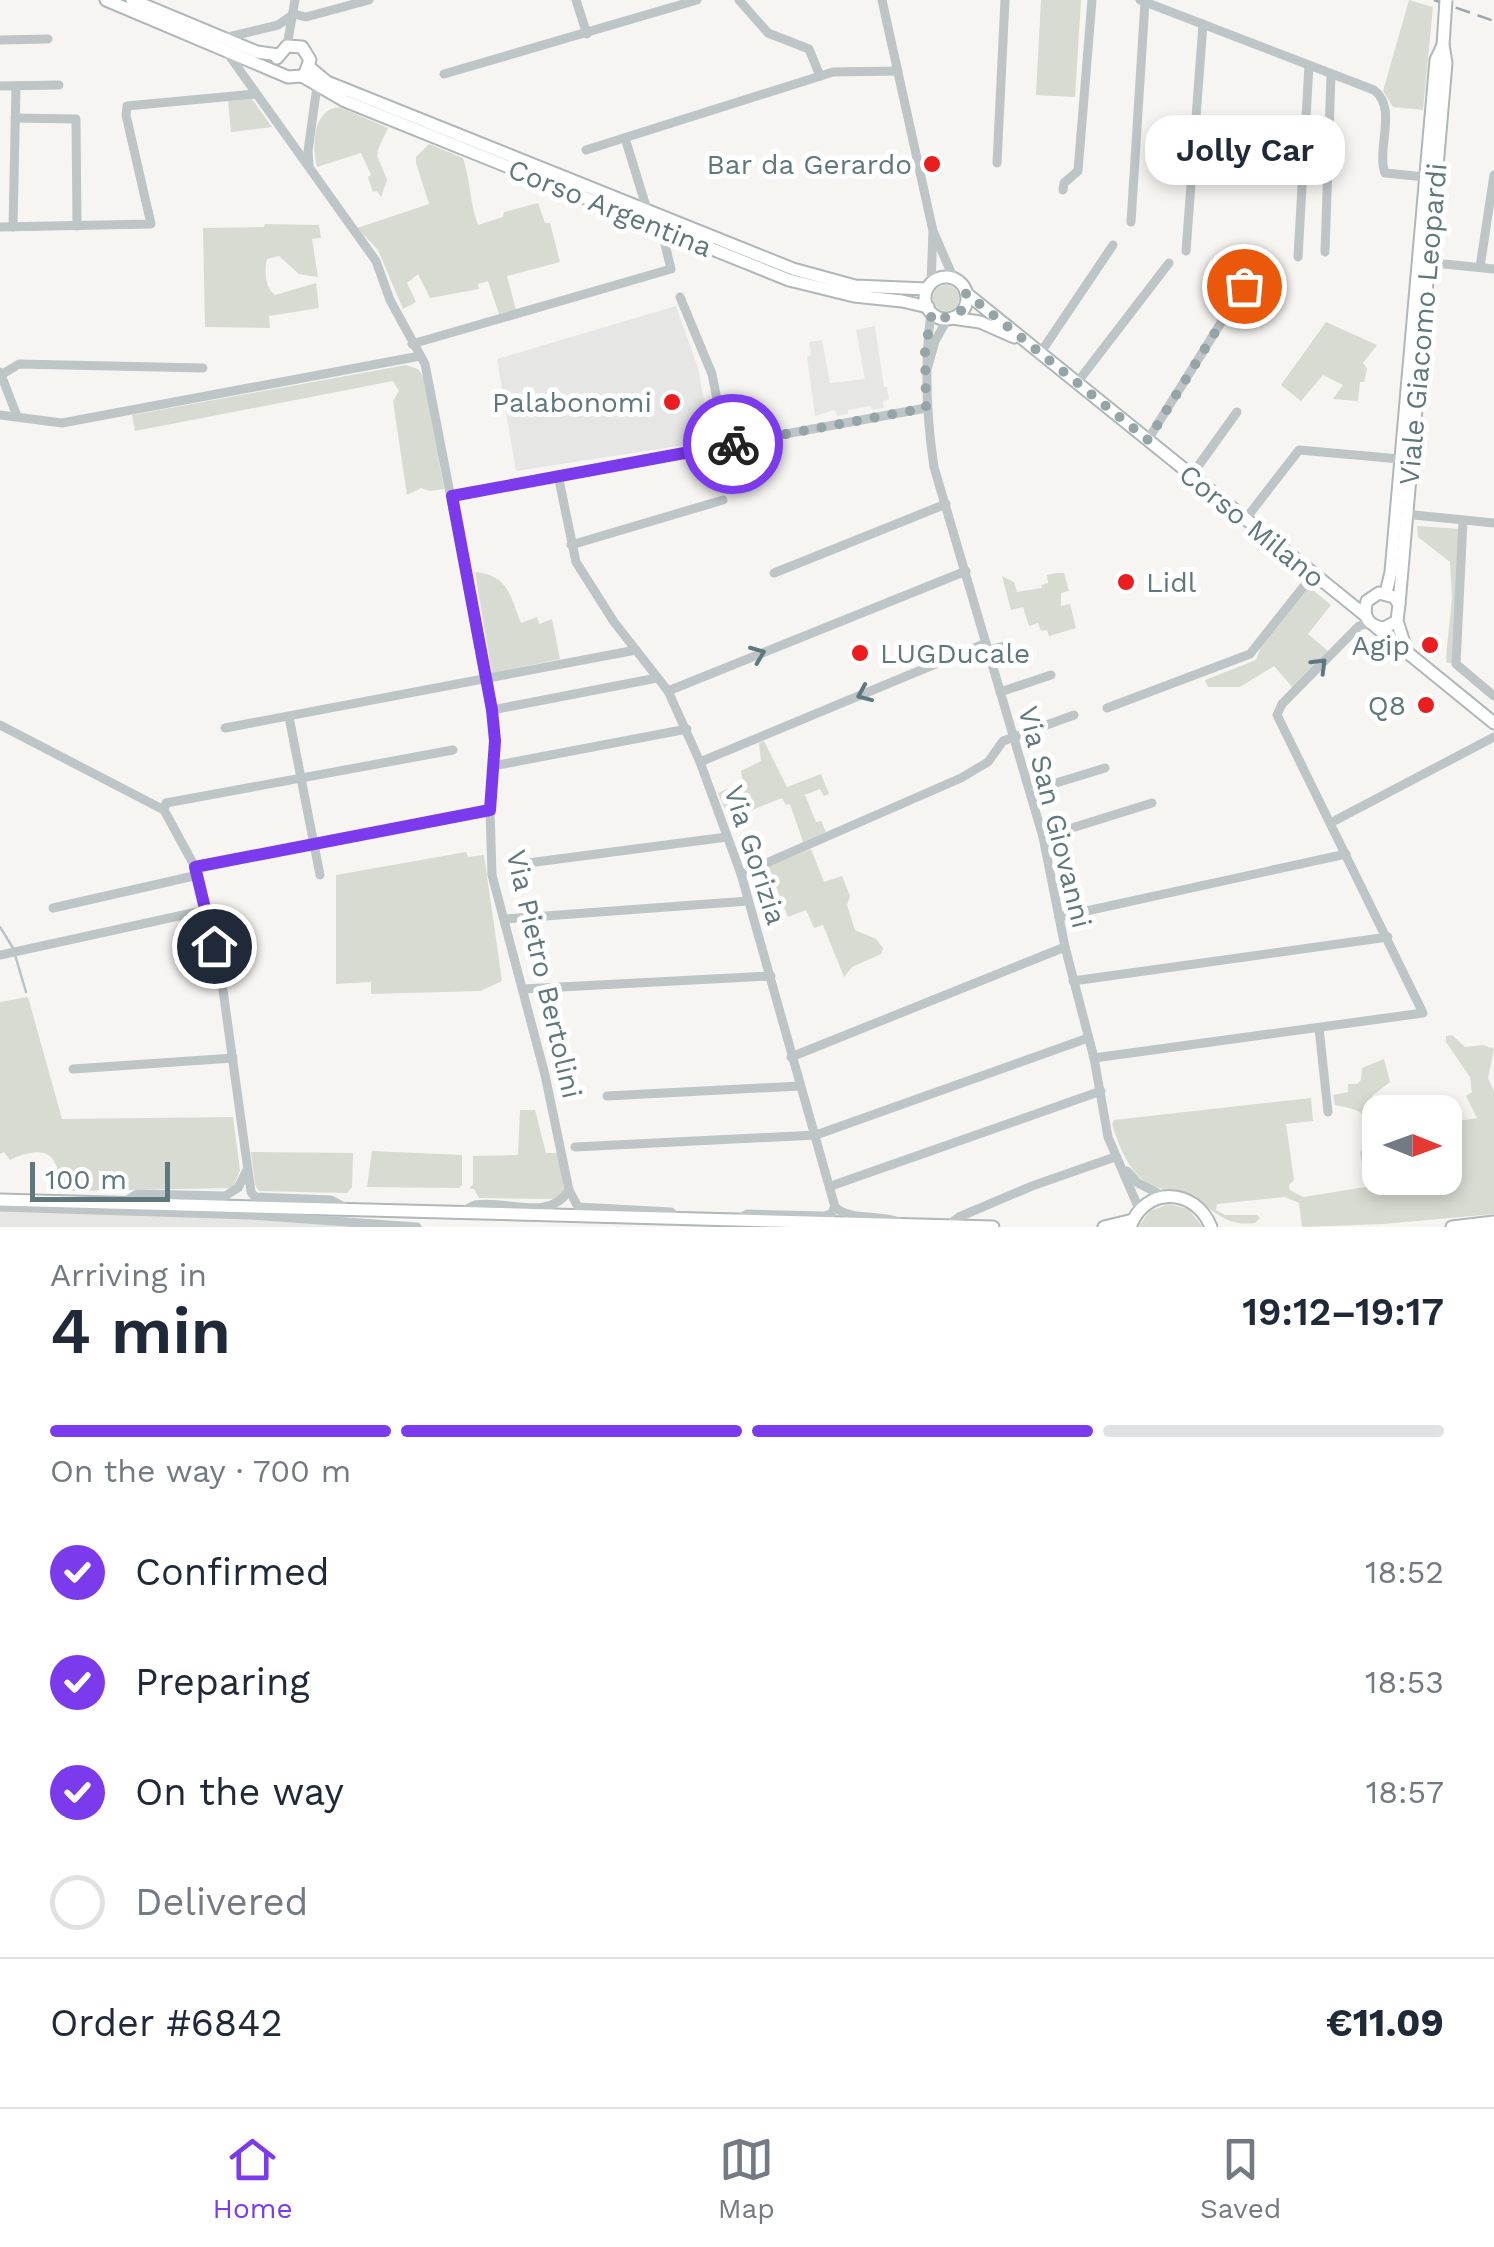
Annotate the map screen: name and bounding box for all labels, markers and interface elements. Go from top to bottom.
callout: Jolly Car [1144,116,1344,186]
text: Jolly Car [1176,131,1314,169]
place label: Bar da Gerardo [707,148,912,181]
street label: Corso Argentina [503,152,717,264]
marker: Bar da Gerardo [921,153,943,175]
street label: Viale Giacomo Leopardi [1392,161,1454,487]
pin [1202,244,1287,329]
icon: bag [1217,259,1272,314]
place label: Palabonomi [492,386,652,419]
marker: Palabonomi [661,391,683,413]
courier [683,394,783,494]
icon: bike [706,417,761,472]
street label: Corso Milano [1173,457,1331,595]
place label: Lidl [1146,566,1197,599]
marker: Lidl [1115,571,1137,593]
place label: Agip [1352,629,1410,662]
marker: Agip [1419,634,1441,656]
place label: LUGDucale [880,637,1030,670]
marker: LUGDucale [849,642,871,664]
one-way arrow [748,646,766,666]
one-way arrow [1309,659,1327,677]
one-way arrow [856,682,874,702]
place label: Q8 [1368,689,1406,722]
marker: Q8 [1415,694,1437,716]
street label: Via San Giovanni [1011,703,1099,931]
street label: Via Gorizia [717,781,793,929]
street label: Via Pietro Bertolini [499,847,589,1101]
pin [172,904,257,989]
icon: home [187,919,242,974]
north arrow [1362,1095,1462,1195]
map controls [1362,1095,1462,1195]
scale bar [30,1157,170,1202]
text: 100 m [45,1163,127,1196]
text: Arriving in [50,1256,207,1294]
text: 19:12–19:17 [1242,1290,1444,1334]
text: 4 min [50,1293,231,1369]
text: On the way · 700 m [50,1452,351,1490]
icon: check [50,1545,105,1600]
text: Confirmed [135,1550,330,1594]
text: 18:52 [1365,1553,1444,1591]
icon: check [50,1655,105,1710]
text: Preparing [135,1660,310,1704]
text: 18:53 [1365,1663,1444,1701]
icon: check [50,1765,105,1820]
text: On the way [135,1770,344,1814]
text: 18:57 [1366,1773,1444,1811]
text: Delivered [135,1880,308,1924]
text: Order #6842 [50,2001,283,2045]
text: €11.09 [1326,2001,1444,2045]
tab: Home [213,2132,293,2225]
tab: Map [718,2132,775,2225]
tab: Saved [1200,2132,1281,2225]

